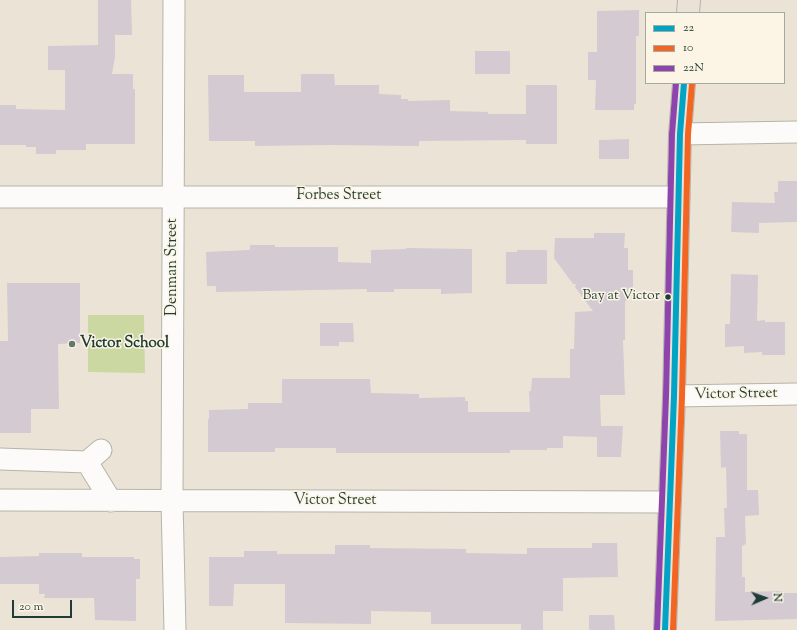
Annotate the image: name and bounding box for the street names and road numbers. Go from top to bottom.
street label: Forbes Street [297,187,381,205]
street label: Denman Street [164,218,182,316]
street label: Victor Street [694,385,778,405]
street label: Victor Street [294,492,376,510]

